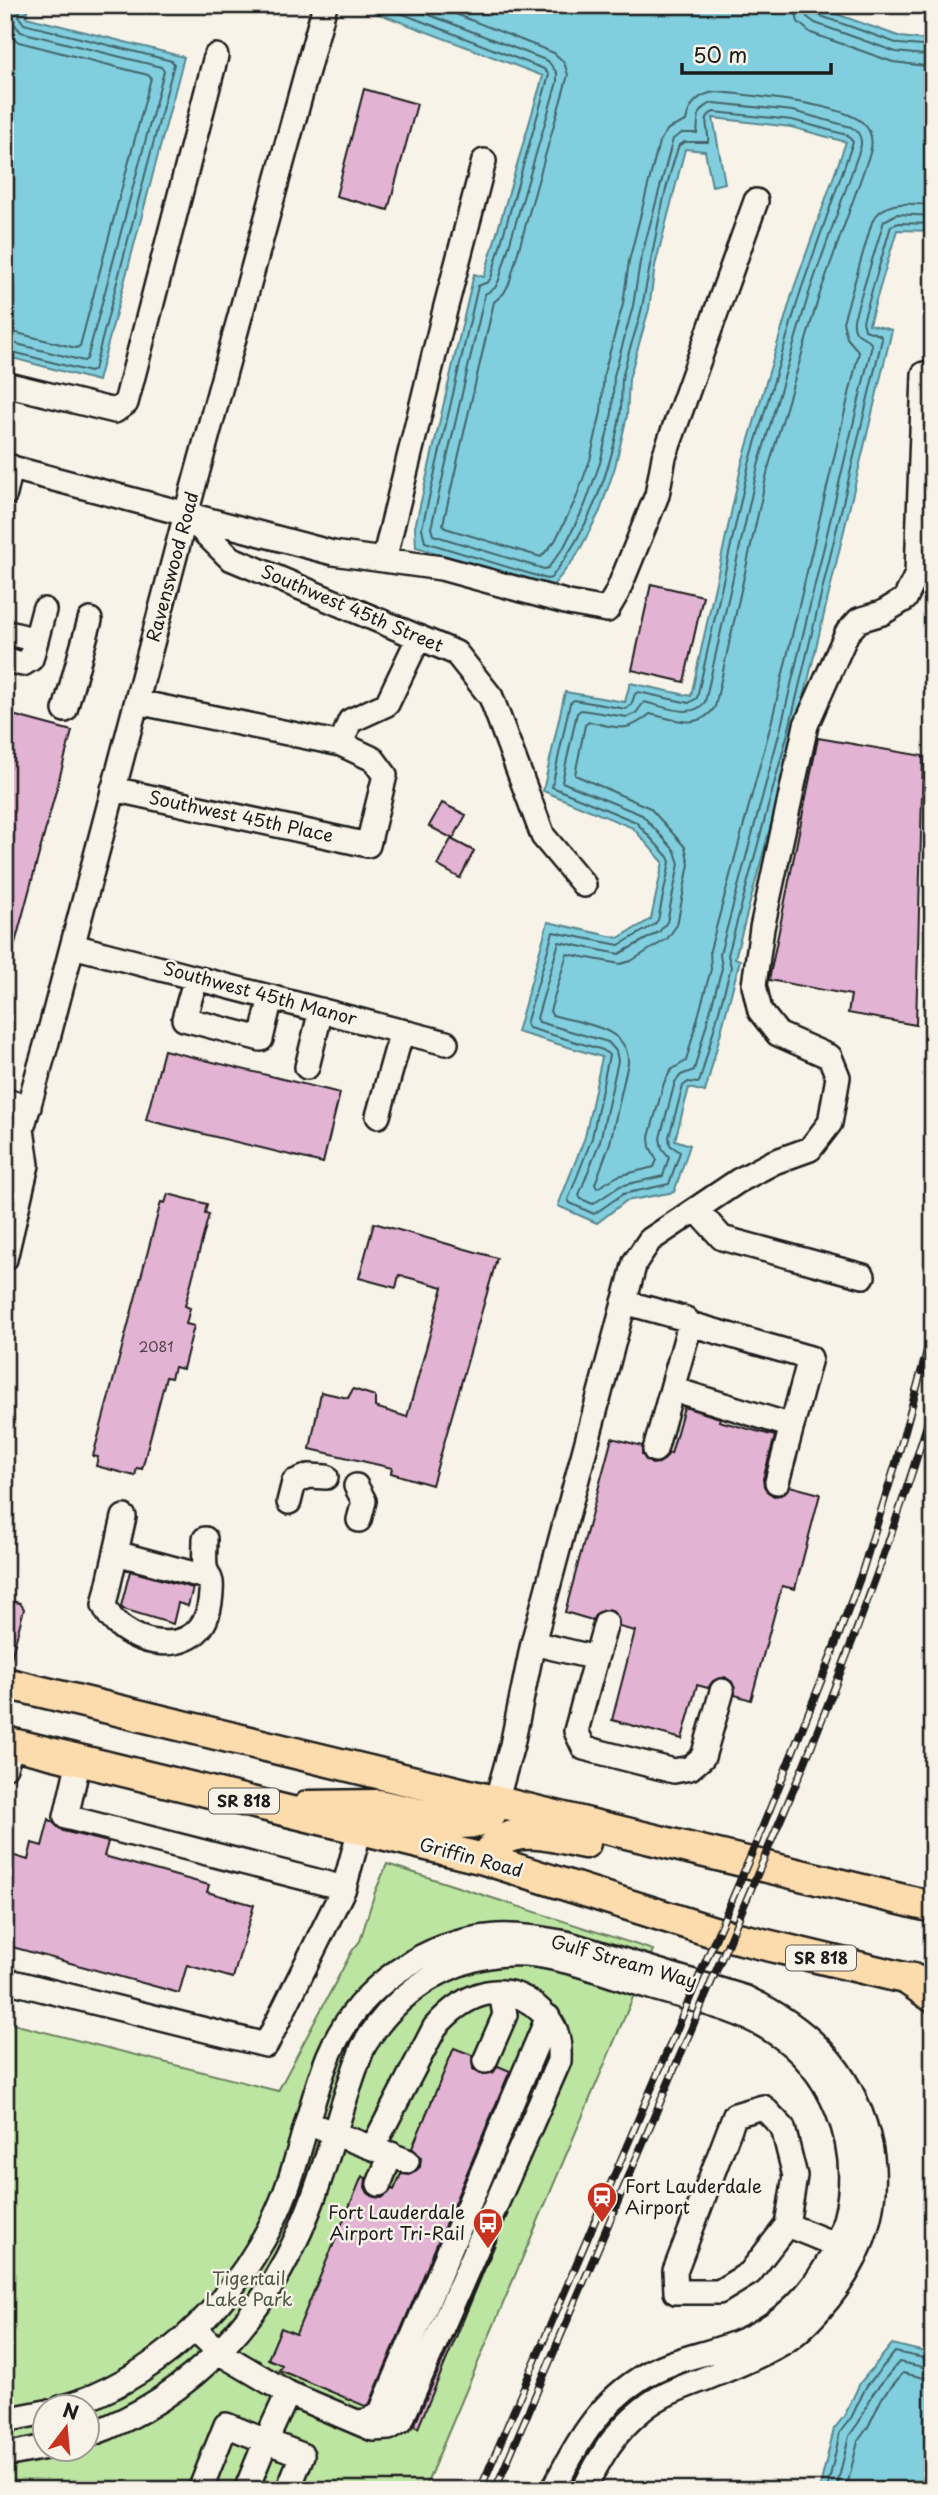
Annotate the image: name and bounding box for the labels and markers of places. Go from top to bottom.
place label: Fort Lauderdale Airport [625,2172,762,2220]
station icon: Fort Lauderdale Airport [585,2180,619,2224]
place label: Fort Lauderdale Airport Tri-Rail [328,2198,465,2246]
bus stop icon: Fort Lauderdale Airport Tri-Rail [471,2206,505,2250]

